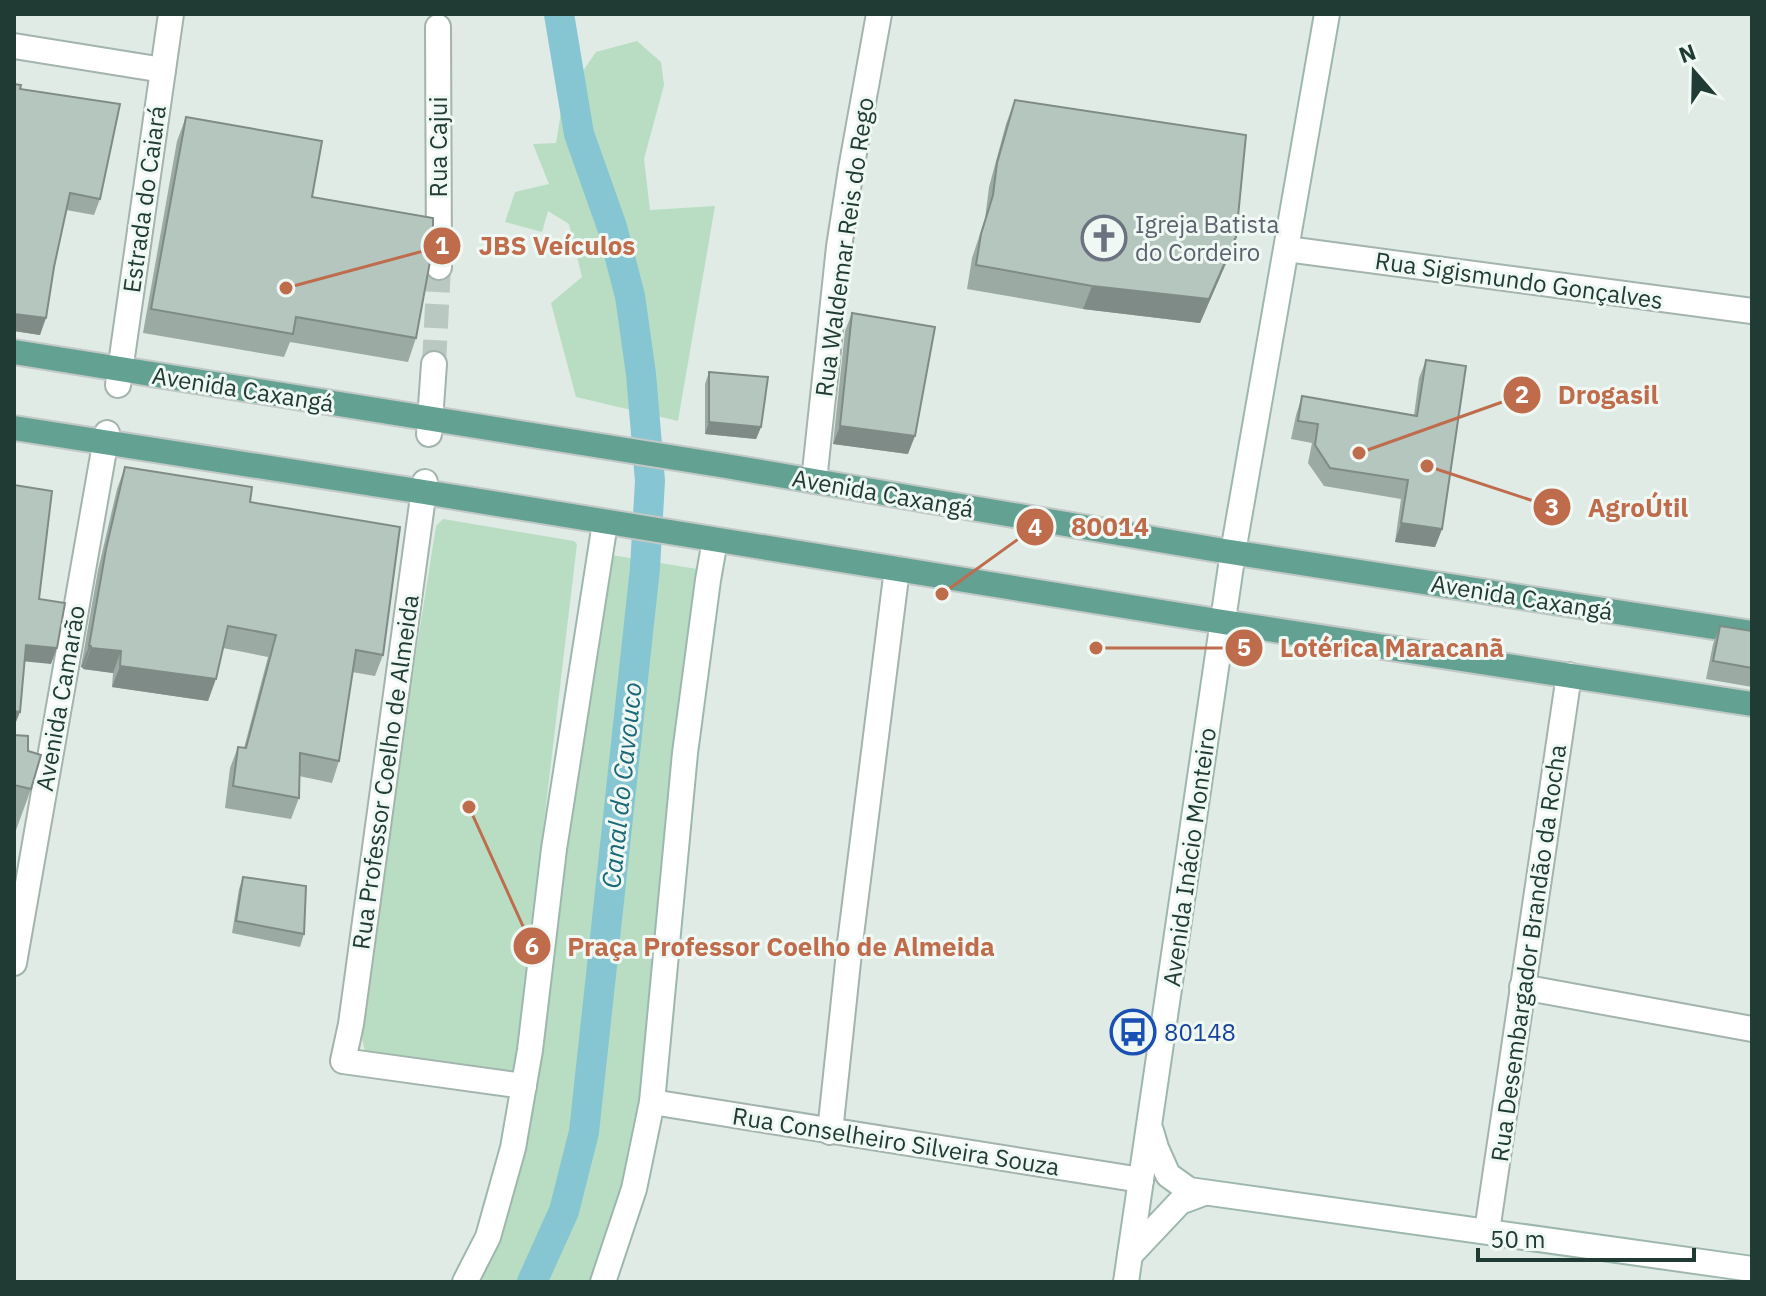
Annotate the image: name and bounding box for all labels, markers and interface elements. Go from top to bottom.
north arrow [1654,32,1734,112]
text: N [1675,36,1699,69]
street label: Rua Waldemar Reis do Rego [807,95,881,399]
street label: Rua Cajui [422,97,454,197]
street label: Estrada do Caiará [115,103,173,295]
place label: Igreja Batista do Cordeiro [1135,208,1279,268]
church icon: Igreja Batista do Cordeiro [1080,214,1128,262]
callout: JBS Veículos [422,221,651,271]
text: JBS Veículos [479,228,635,262]
text: 1 [435,229,449,261]
street label: Rua Sigismundo Gonçalves [1373,244,1665,316]
street label: Avenida Caxangá [150,359,336,419]
callout: Drogasil [1502,370,1674,420]
text: Drogasil [1558,377,1658,411]
text: 2 [1515,378,1529,410]
street label: Avenida Caxangá [790,461,976,525]
callout: AgroÚtil [1532,482,1704,532]
text: AgroÚtil [1588,490,1688,524]
text: 3 [1545,491,1559,523]
callout: 80014 [1015,502,1165,552]
text: 80014 [1071,509,1149,543]
text: 4 [1028,511,1042,543]
street label: Avenida Caxangá [1429,567,1615,627]
street label: Rua Professor Coelho de Almeida [344,592,426,952]
street label: Avenida Camarão [28,603,92,793]
callout: Lotérica Maracanã [1224,623,1520,673]
text: Lotérica Maracanã [1280,630,1504,664]
text: 5 [1237,631,1251,663]
water label: Canal do Cavouco [593,680,649,890]
street label: Avenida Inácio Monteiro [1155,725,1223,989]
street label: Rua Desembargador Brandão da Rocha [1483,742,1573,1164]
callout: Praça Professor Coelho de Almeida [512,921,1011,971]
text: Praça Professor Coelho de Almeida [567,929,995,963]
text: 6 [525,930,539,962]
bus stop icon: 80148 [1109,1008,1157,1056]
place label: 80148 [1164,1016,1236,1048]
street label: Rua Conselheiro Silveira Souza [730,1099,1062,1183]
scale bar [1478,1212,1694,1262]
text: 50 m [1490,1223,1545,1255]

